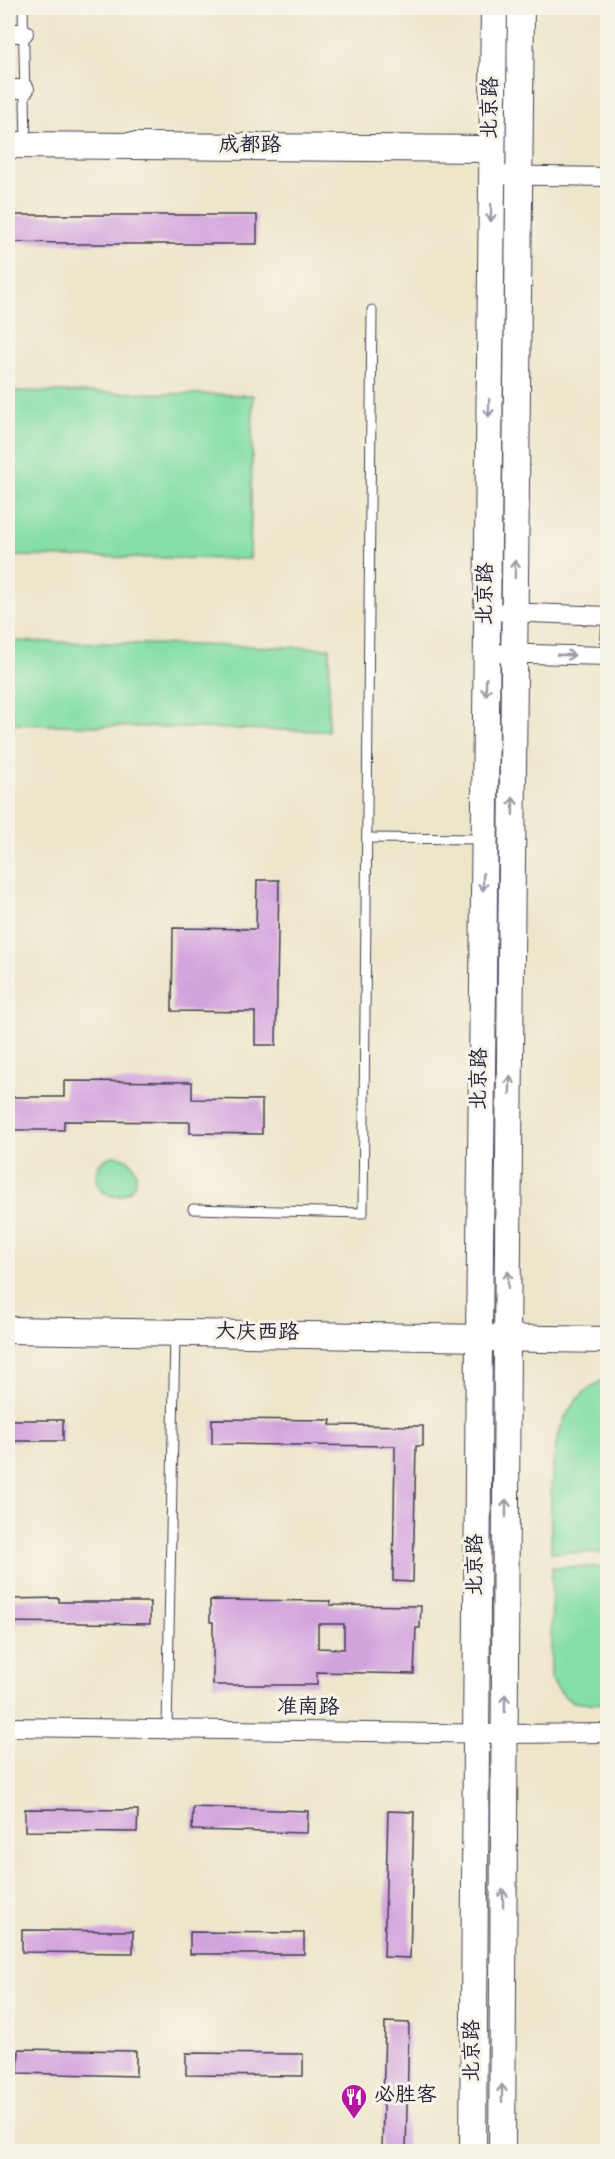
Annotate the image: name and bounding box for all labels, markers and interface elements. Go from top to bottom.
street label: 北京路 [476,76,508,140]
street label: 成都路 [219,132,282,162]
one-way arrow [485,202,497,222]
one-way arrow [483,397,495,417]
one-way arrow [509,560,521,580]
street label: 北京路 [471,562,503,626]
one-way arrow [555,650,575,661]
one-way arrow [480,676,492,696]
one-way arrow [507,797,519,817]
one-way arrow [478,871,489,891]
street label: 北京路 [465,1047,497,1111]
one-way arrow [504,1076,516,1096]
one-way arrow [502,1271,514,1291]
street label: 大庆西路 [215,1318,299,1350]
one-way arrow [500,1499,512,1519]
street label: 北京路 [462,1534,492,1597]
street label: 准南路 [276,1693,340,1725]
one-way arrow [499,1694,511,1714]
one-way arrow [497,1889,509,1909]
street label: 北京路 [459,2020,489,2083]
restaurant icon: 必胜客 [339,2082,369,2120]
place label: 必胜客 [374,2082,437,2112]
one-way arrow [496,2084,508,2104]

